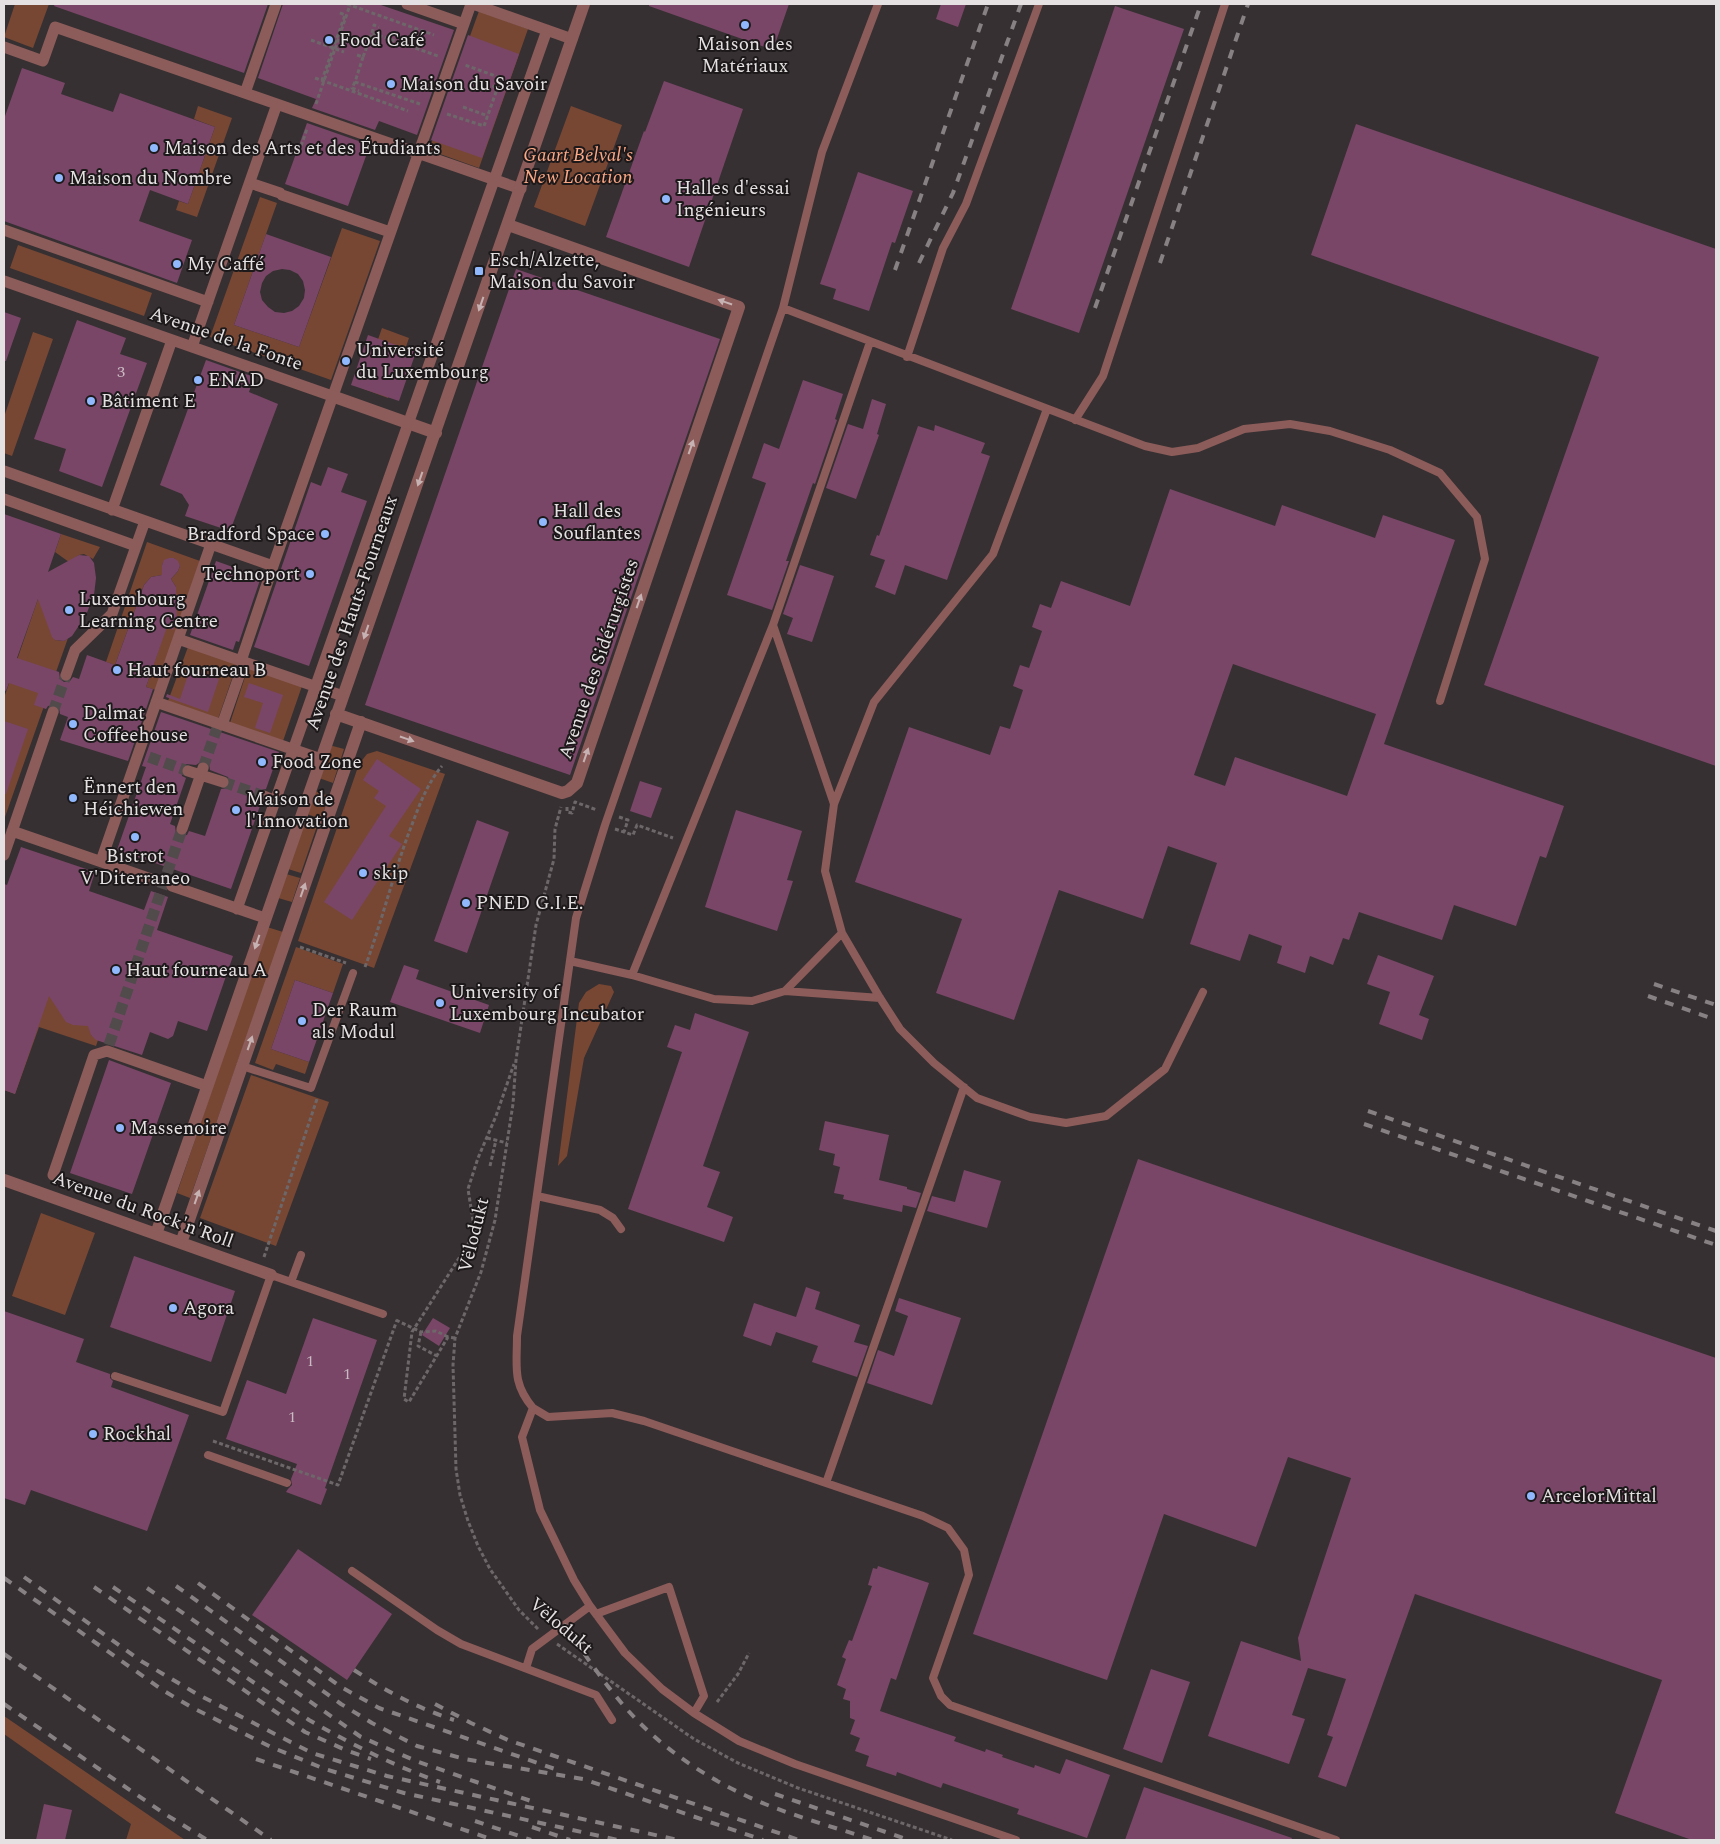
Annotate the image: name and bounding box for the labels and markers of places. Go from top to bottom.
marker: Maison des Matériaux [739,19,751,31]
place label: Food Café [339,26,425,55]
place label: Maison des Matériaux [697,30,793,81]
marker: Food Café [323,34,335,46]
place label: Maison du Savoir [401,70,548,99]
marker: Maison du Savoir [385,78,397,90]
place label: Maison des Arts et des Étudiants [164,134,441,163]
marker: Maison des Arts et des Étudiants [148,142,160,154]
place label: Maison du Nombre [69,164,232,193]
marker: Maison du Nombre [53,172,65,184]
place label: Halles d'essai Ingénieurs [676,174,790,225]
marker: Halles d'essai Ingénieurs [660,193,672,205]
place label: Esch/Alzette, Maison du Savoir [489,246,636,297]
place label: My Caffé [187,250,264,279]
marker: My Caffé [171,258,183,270]
marker: Esch/Alzette, Maison du Savoir [473,265,485,277]
place label: Université du Luxembourg [356,336,489,387]
marker: Université du Luxembourg [340,355,352,367]
place label: ENAD [208,366,264,395]
marker: ENAD [192,374,204,386]
place label: Bâtiment E [101,387,196,416]
marker: Bâtiment E [85,395,97,407]
place label: Hall des Souflantes [553,497,641,548]
marker: Hall des Souflantes [537,516,549,528]
place label: Bradford Space [187,520,315,549]
marker: Bradford Space [319,528,331,540]
place label: Technoport [202,560,300,589]
marker: Technoport [304,568,316,580]
place label: Luxembourg Learning Centre [79,585,218,636]
marker: Luxembourg Learning Centre [63,604,75,616]
place label: Haut fourneau B [127,656,266,685]
marker: Haut fourneau B [111,664,123,676]
place label: Dalmat Coffeehouse [83,699,188,750]
marker: Dalmat Coffeehouse [67,718,79,730]
place label: Food Zone [272,748,362,777]
marker: Food Zone [256,756,268,768]
place label: Ënnert den Héichiewen [83,773,183,824]
place label: Maison de l'Innovation [246,785,349,836]
marker: Ënnert den Héichiewen [67,792,79,804]
marker: Maison de l'Innovation [230,804,242,816]
marker: Bistrot V'Diterraneo [129,831,141,843]
place label: Bistrot V'Diterraneo [80,842,190,893]
place label: skip [373,859,408,888]
marker: skip [357,867,369,879]
place label: PNED G.I.E. [476,889,584,918]
marker: PNED G.I.E. [460,897,472,909]
place label: Haut fourneau A [126,956,267,985]
marker: Haut fourneau A [110,964,122,976]
place label: University of Luxembourg Incubator [450,978,645,1029]
place label: Der Raum als Modul [312,996,397,1047]
marker: University of Luxembourg Incubator [434,997,446,1009]
marker: Der Raum als Modul [296,1015,308,1027]
place label: Massenoire [130,1114,227,1143]
marker: Massenoire [114,1122,126,1134]
place label: Agora [183,1294,235,1323]
marker: Agora [167,1302,179,1314]
place label: Rockhal [103,1420,171,1449]
marker: Rockhal [87,1428,99,1440]
place label: ArcelorMittal [1541,1482,1657,1511]
marker: ArcelorMittal [1525,1490,1537,1502]

